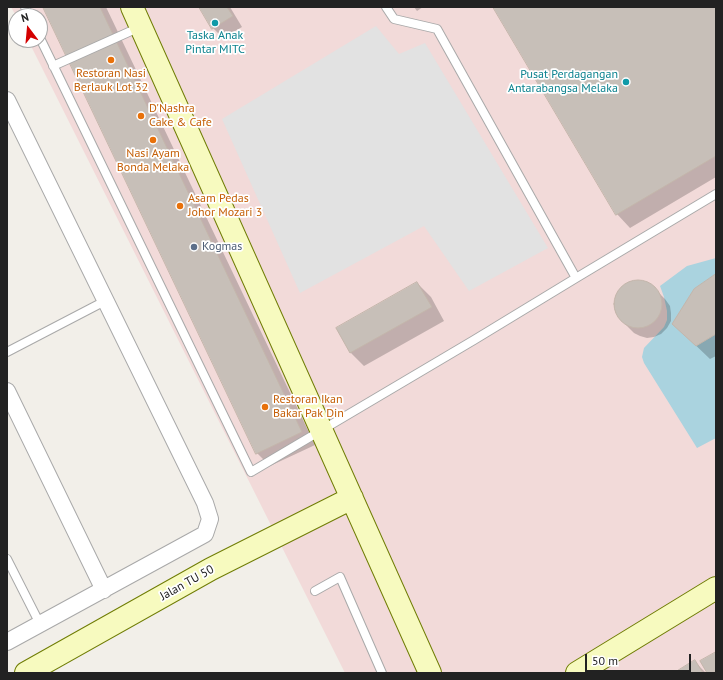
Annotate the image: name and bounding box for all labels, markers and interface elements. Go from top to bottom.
north arrow [8,8,48,48]
text: N [20,10,30,25]
marker: Taska Anak Pintar MITC [210,18,220,28]
place label: Taska Anak Pintar MITC [185,29,245,57]
marker: Restoran Nasi Berlauk Lot 32 [106,55,116,65]
place label: Restoran Nasi Berlauk Lot 32 [74,67,148,95]
place label: Pusat Perdagangan Antarabangsa Melaka [508,68,618,96]
marker: Pusat Perdagangan Antarabangsa Melaka [621,77,631,87]
place label: D'Nashra Cake & Cafe [149,102,212,130]
marker: D'Nashra Cake & Cafe [136,111,146,121]
marker: Nasi Ayam Bonda Melaka [148,135,158,145]
place label: Nasi Ayam Bonda Melaka [117,147,189,175]
place label: Asam Pedas Johor Mozari 3 [188,192,262,220]
marker: Asam Pedas Johor Mozari 3 [175,201,185,211]
place label: Kogmas [202,240,242,254]
marker: Kogmas [189,242,199,252]
place label: Restoran Ikan Bakar Pak Din [273,393,344,421]
marker: Restoran Ikan Bakar Pak Din [260,402,270,412]
street label: Jalan TU 50 [158,562,216,604]
scale bar [587,646,693,672]
text: 50 m [592,653,618,668]

